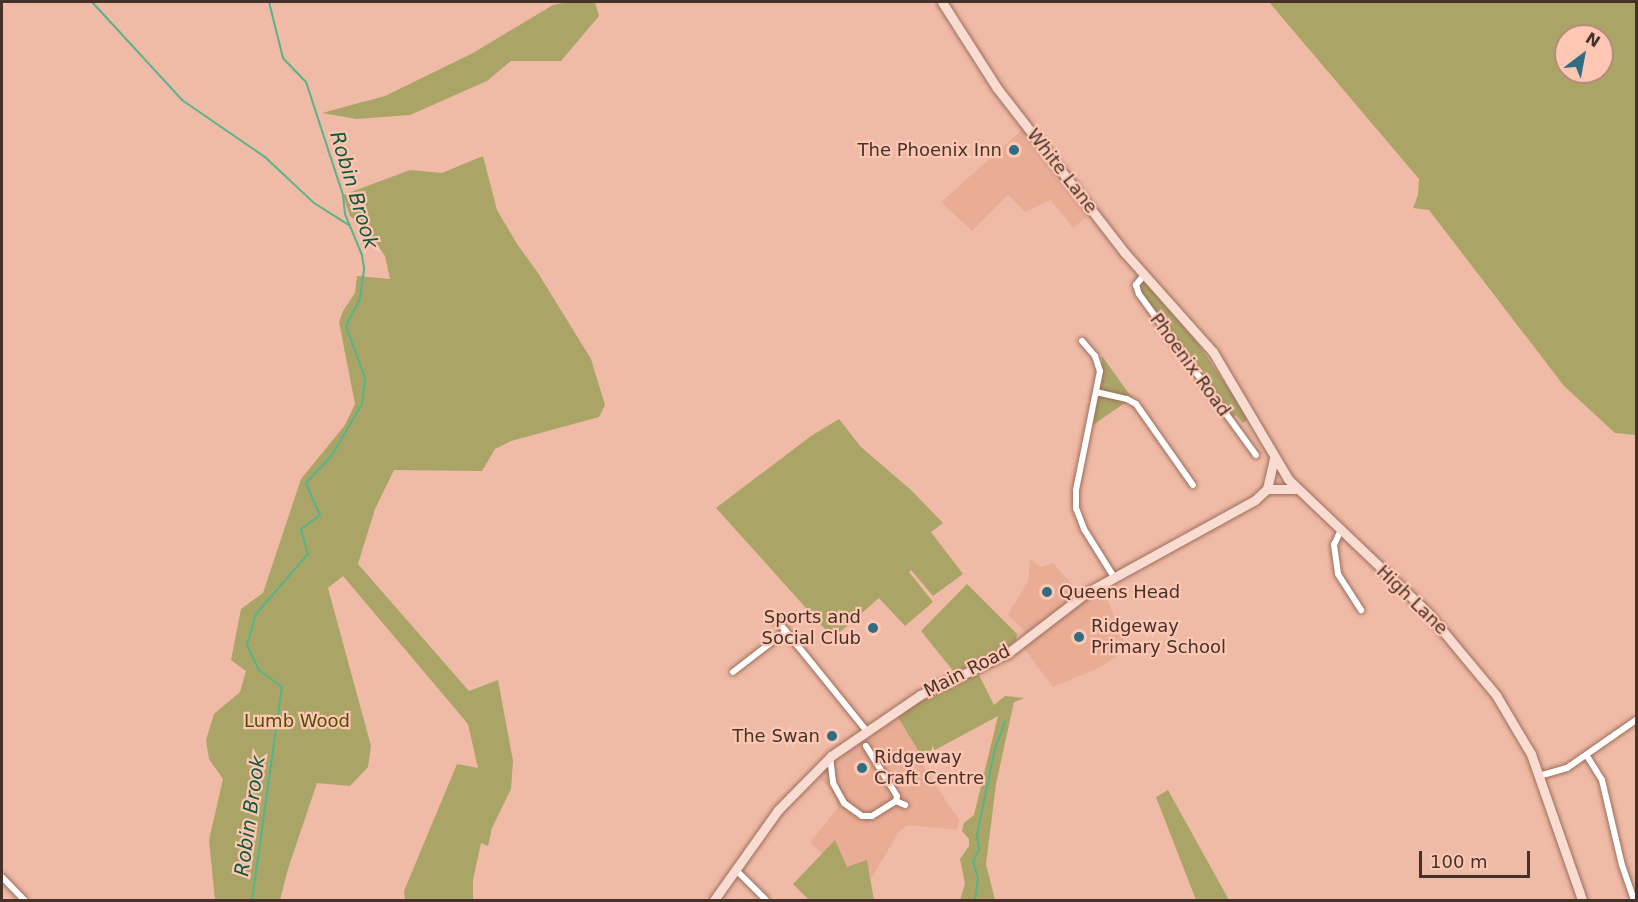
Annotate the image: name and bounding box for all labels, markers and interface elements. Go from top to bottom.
north arrow [1554,24,1614,84]
text: N [1582,28,1603,52]
street label: White Lane [1022,124,1102,218]
water label: Robin Brook [325,128,383,252]
place label: The Phoenix Inn [858,139,1002,161]
marker: The Phoenix Inn [1007,143,1021,157]
street label: Phoenix Road [1145,309,1235,421]
street label: High Lane [1372,561,1452,639]
place label: Queens Head [1059,581,1180,603]
marker: Queens Head [1040,585,1054,599]
place label: Sports and Social Club [762,607,861,650]
place label: Ridgeway Primary School [1091,616,1226,658]
marker: Sports and Social Club [866,621,880,635]
marker: Ridgeway Primary School [1072,630,1086,644]
street label: Main Road [920,640,1014,702]
park label: Lumb Wood [244,710,350,732]
place label: The Swan [732,725,820,747]
marker: The Swan [825,729,839,743]
place label: Ridgeway Craft Centre [874,747,984,789]
water label: Robin Brook [230,754,270,878]
marker: Ridgeway Craft Centre [855,761,869,775]
scale bar [1422,839,1533,877]
text: 100 m [1430,851,1488,872]

